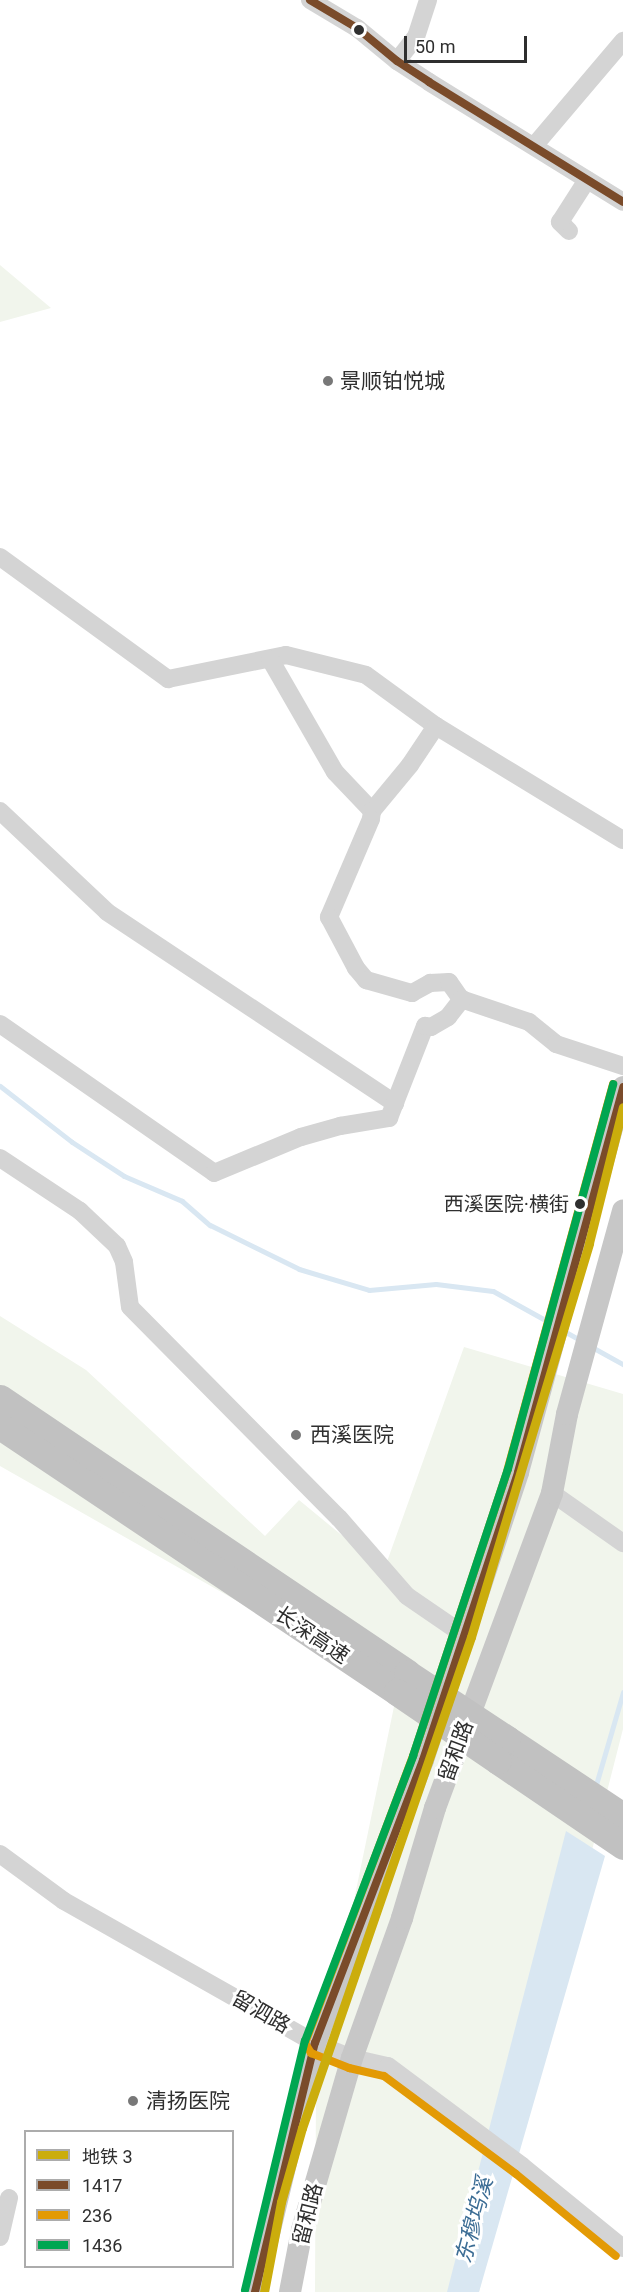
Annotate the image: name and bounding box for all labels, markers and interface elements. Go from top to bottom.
unlabelled marker [353,24,365,36]
scale bar [407,24,530,62]
text: 50 m [415,36,455,57]
place label: 景顺铂悦城 [340,368,445,394]
marker: 景顺铂悦城 [321,374,335,388]
place label: 西溪医院·横街 [444,1192,569,1216]
marker: 西溪医院·横街 [574,1198,586,1210]
place label: 西溪医院 [310,1422,394,1448]
marker: 西溪医院 [287,1426,305,1444]
street label: 长深高速 [270,1601,354,1669]
street label: 留和路 [433,1717,479,1785]
street label: 留泗路 [227,1985,295,2039]
place label: 清扬医院 [146,2088,230,2114]
marker: 清扬医院 [124,2092,142,2110]
legend [24,2130,234,2268]
text: 地铁 3 [82,2146,133,2167]
water label: 东穆坞溪 [450,2174,498,2266]
text: 1417 [82,2175,122,2196]
street label: 留和路 [288,2180,328,2248]
text: 236 [82,2205,112,2226]
text: 1436 [82,2235,122,2256]

